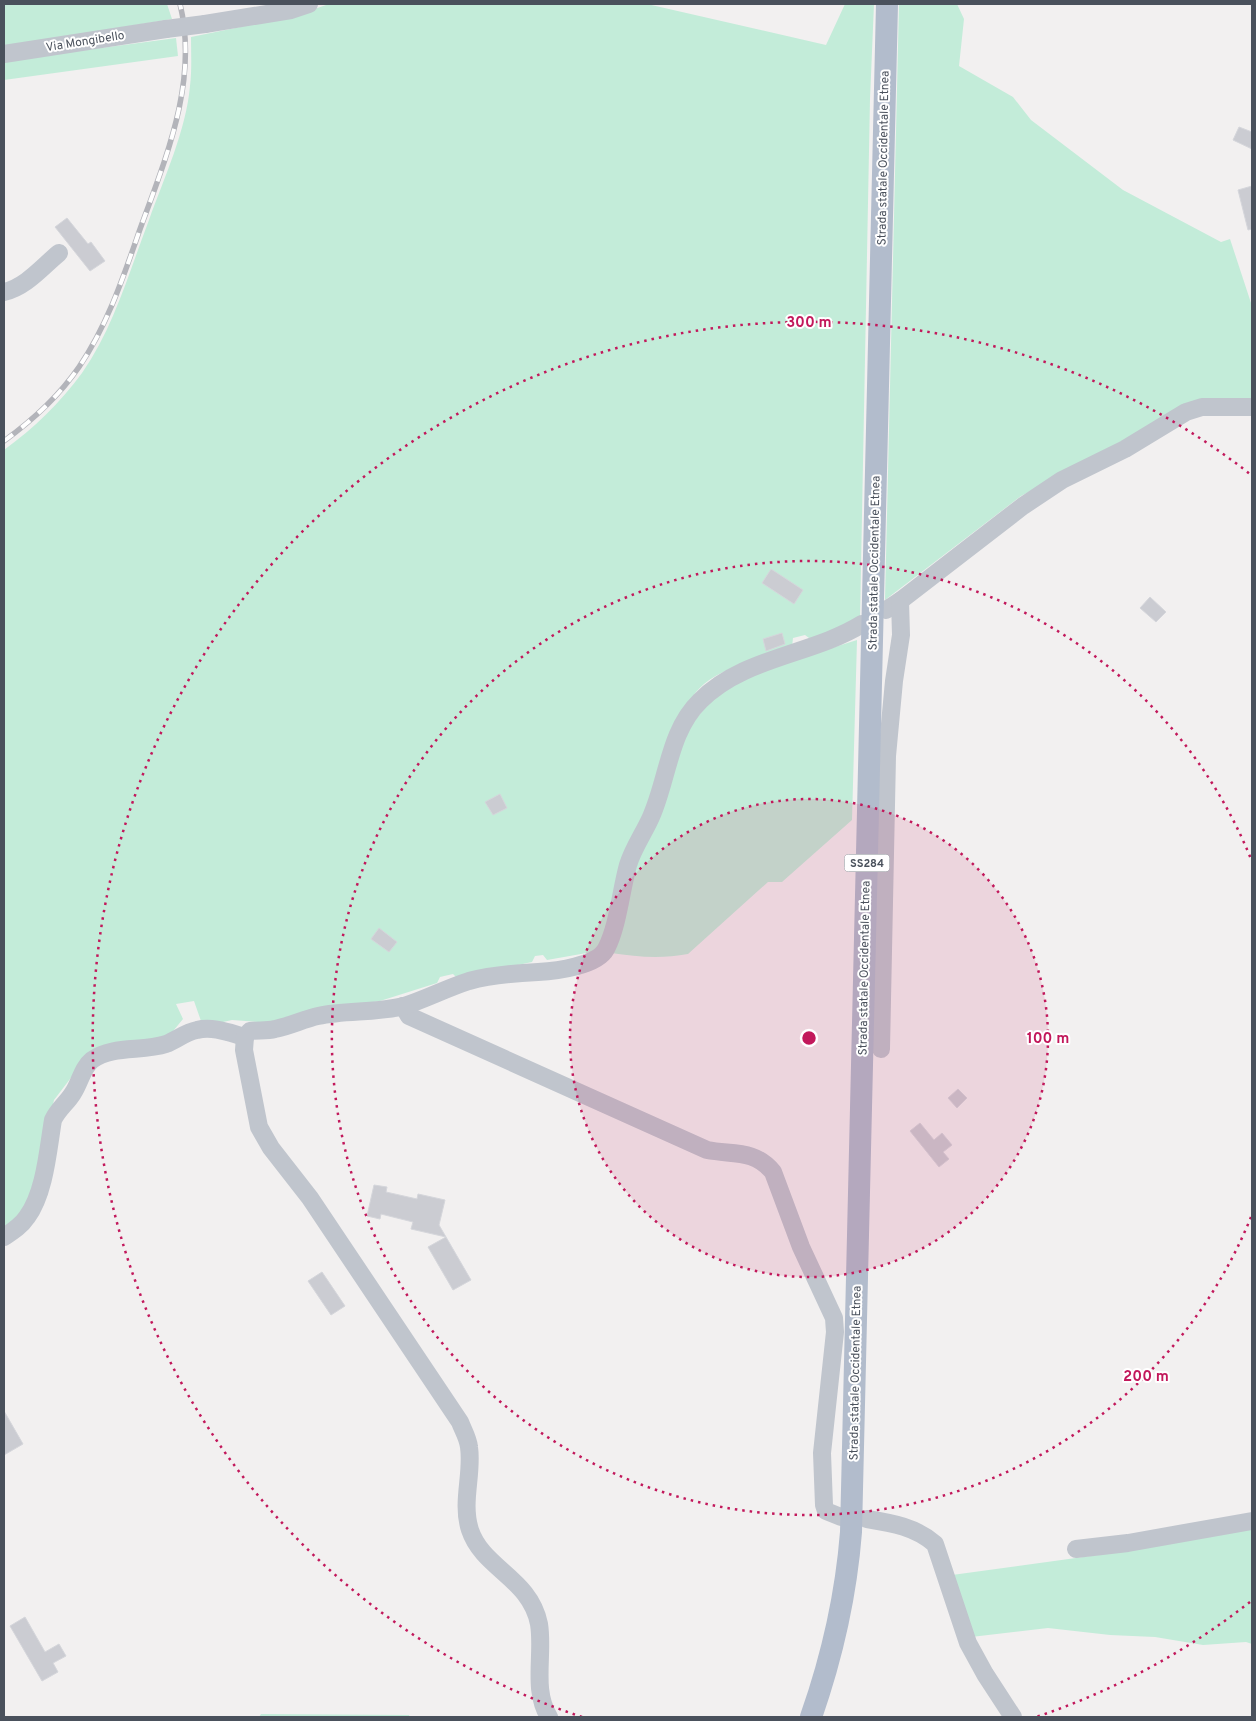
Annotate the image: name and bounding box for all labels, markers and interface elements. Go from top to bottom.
street label: Via Mongibello [45,28,126,56]
street label: Strada statale Occidentale Etnea [874,71,894,246]
text: 300 m [786,314,832,333]
street label: Strada statale Occidentale Etnea [865,476,885,651]
road number: SS284 [844,854,890,871]
street label: Strada statale Occidentale Etnea [855,881,875,1056]
centre of rings [800,1029,818,1047]
text: 100 m [1027,1030,1069,1049]
street label: Strada statale Occidentale Etnea [846,1286,866,1461]
text: 200 m [1123,1368,1169,1387]

